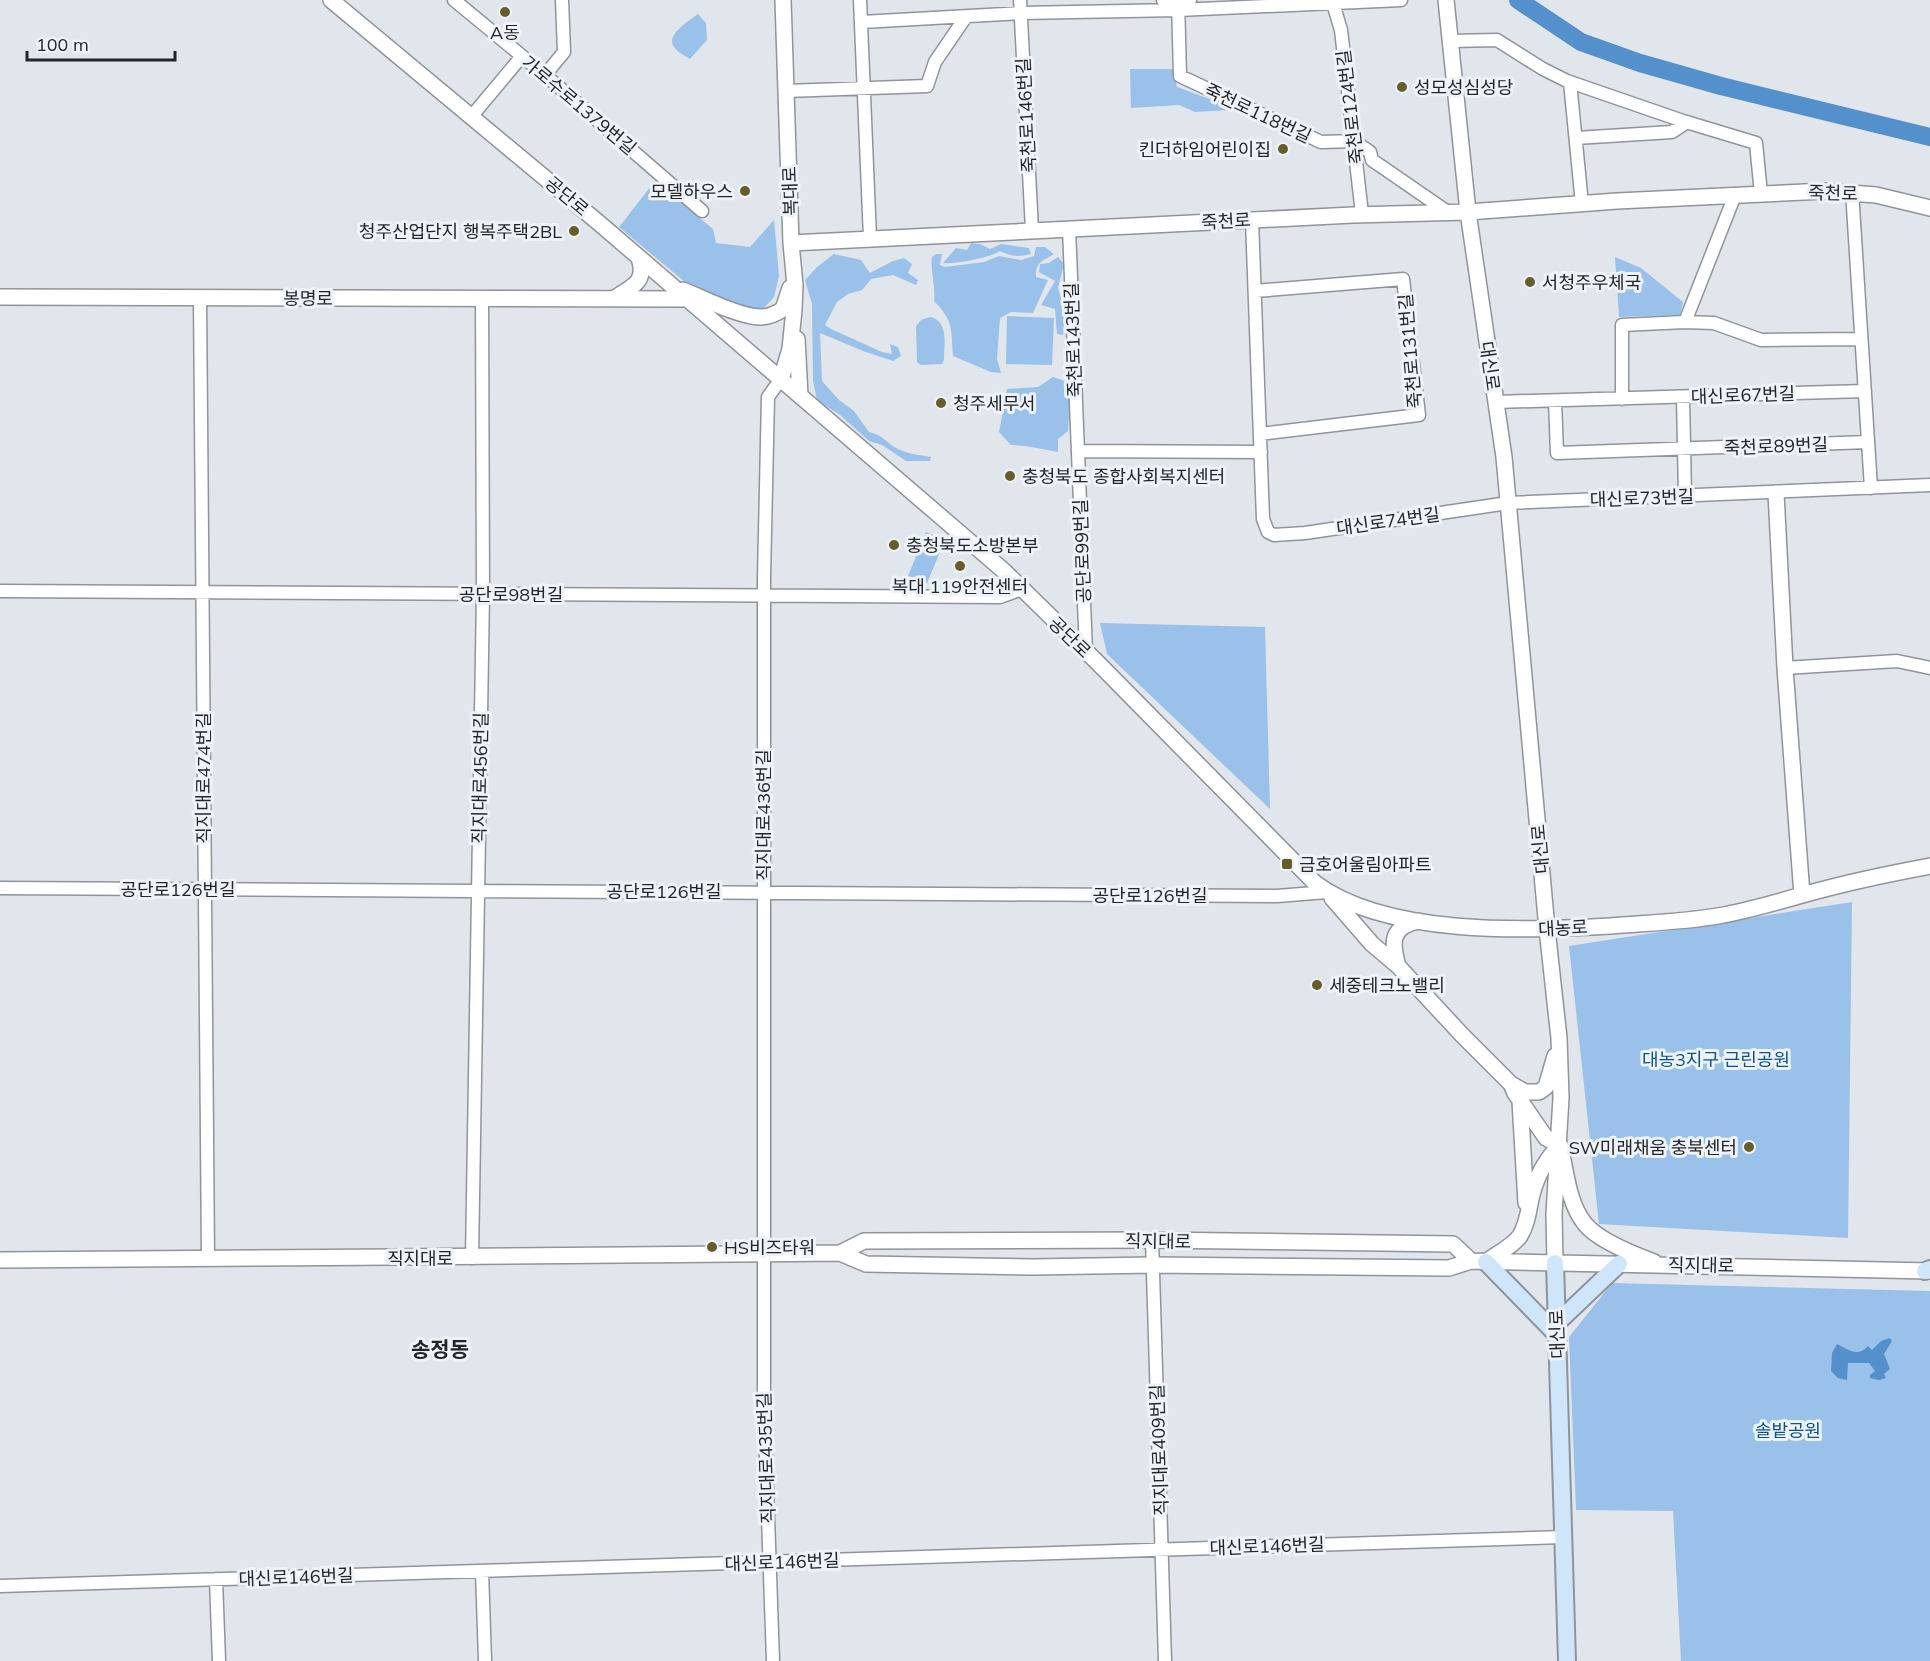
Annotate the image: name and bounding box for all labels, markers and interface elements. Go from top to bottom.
marker: A동 [498,5,512,19]
place label: A동 [490,21,520,44]
scale bar [27,24,176,62]
text: 100 m [36,33,89,56]
street label: 죽천로124번길 [1332,48,1368,166]
street label: 가로수로1379번길 [517,50,641,160]
street label: 죽천로146번길 [1012,57,1040,173]
place label: 성모성심성당 [1414,76,1513,99]
street label: 죽천로118번길 [1201,78,1315,148]
marker: 성모성심성당 [1395,80,1409,94]
place label: 킨더하임어린이집 [1139,138,1271,161]
marker: 킨더하임어린이집 [1276,142,1290,156]
street label: 복대로 [778,166,802,216]
street label: 공단로 [541,171,593,221]
place label: 모델하우스 [650,180,733,203]
street label: 죽천로 [1808,181,1858,205]
marker: 모델하우스 [738,184,752,198]
street label: 죽천로 [1201,208,1251,234]
place label: 청주산업단지 행복주택2BL [359,220,562,243]
marker: 청주산업단지 행복주택2BL [567,224,581,238]
place label: 서청주우체국 [1542,271,1641,294]
marker: 서청주우체국 [1523,275,1537,289]
street label: 죽천로143번길 [1059,282,1087,398]
street label: 봉명로 [283,287,333,310]
street label: 죽천로131번길 [1394,293,1426,409]
street label: 대신로 [1475,340,1505,392]
street label: 대신로67번길 [1690,382,1796,408]
place label: 청주세무서 [953,392,1036,415]
marker: 청주세무서 [934,396,948,410]
street label: 죽천로89번길 [1723,433,1829,459]
place label: 충청북도 종합사회복지센터 [1022,465,1225,488]
marker: 충청북도 종합사회복지센터 [1003,469,1017,483]
street label: 대신로73번길 [1589,485,1695,511]
street label: 공단로99번길 [1069,498,1095,604]
street label: 대신로74번길 [1335,502,1441,540]
place label: 충청북도소방본부 [906,534,1038,557]
marker: 충청북도소방본부 [887,538,901,552]
marker: 복대 119안전센터 [953,559,967,573]
place label: 복대 119안전센터 [892,575,1028,598]
street label: 공단로98번길 [459,583,563,606]
street label: 공단로 [1044,611,1096,663]
street label: 직지대로474번길 [192,712,215,844]
street label: 직지대로456번길 [467,712,493,844]
street label: 직지대로436번길 [752,749,775,881]
street label: 대신로 [1526,823,1554,875]
place label: 금호어울림아파트 [1299,853,1431,876]
marker: 금호어울림아파트 [1280,857,1294,871]
street label: 공단로126번길 [120,878,236,901]
street label: 공단로126번길 [606,880,722,903]
street label: 공단로126번길 [1092,884,1208,907]
street label: 대농로 [1538,915,1588,941]
place label: 세중테크노밸리 [1329,974,1445,997]
marker: 세중테크노밸리 [1310,978,1324,992]
park label: 대농3지구 근린공원 [1642,1048,1790,1071]
place label: SW미래채움 충북센터 [1569,1136,1737,1159]
marker: SW미래채움 충북센터 [1742,1140,1756,1154]
street label: 직지대로 [1125,1229,1191,1253]
place label: HS비즈타워 [724,1236,815,1259]
marker: HS비즈타워 [705,1240,719,1254]
street label: 직지대로 [387,1247,453,1270]
street label: 직지대로 [1668,1253,1734,1277]
street label: 대신로 [1545,1309,1569,1359]
district label: 송정동 [411,1336,469,1362]
street label: 직지대로409번길 [1145,1384,1173,1516]
street label: 직지대로435번길 [752,1392,780,1524]
park label: 솔밭공원 [1755,1419,1821,1442]
street label: 대신로146번길 [1209,1532,1325,1560]
street label: 대신로146번길 [724,1548,840,1576]
street label: 대신로146번길 [238,1563,354,1591]

